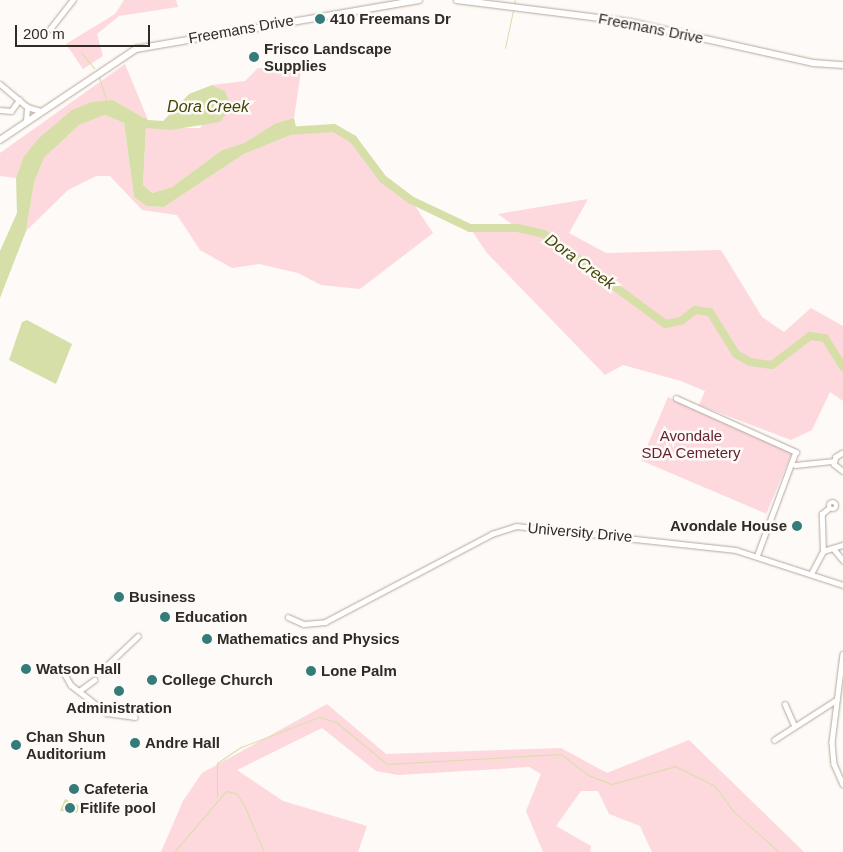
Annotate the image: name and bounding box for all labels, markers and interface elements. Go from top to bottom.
street label: Freemans Drive [597,9,705,47]
place label: 410 Freemans Dr [330,10,451,28]
street label: Freemans Drive [187,11,295,47]
marker: 410 Freemans Dr [314,13,326,25]
scale bar [18,15,152,47]
text: 200 m [23,25,65,42]
place label: Frisco Landscape Supplies [264,39,392,74]
marker: Frisco Landscape Supplies [248,51,260,63]
water label: Dora Creek [167,97,249,117]
water label: Dora Creek [541,230,619,294]
park label: Avondale SDA Cemetery [641,426,741,461]
place label: Avondale House [670,517,787,535]
street label: University Drive [527,518,633,546]
marker: Avondale House [791,520,803,532]
place label: Business [129,588,196,606]
marker: Business [113,591,125,603]
place label: Education [175,608,248,626]
marker: Education [159,611,171,623]
place label: Mathematics and Physics [217,630,400,648]
marker: Mathematics and Physics [201,633,213,645]
place label: Watson Hall [36,660,121,678]
place label: Lone Palm [321,662,397,680]
marker: Watson Hall [20,663,32,675]
marker: Lone Palm [305,665,317,677]
place label: College Church [162,671,273,689]
marker: College Church [146,674,158,686]
marker: Administration [113,685,125,697]
place label: Administration [66,699,172,717]
place label: Chan Shun Auditorium [26,727,106,762]
place label: Andre Hall [145,734,220,752]
marker: Andre Hall [129,737,141,749]
marker: Chan Shun Auditorium [10,739,22,751]
place label: Cafeteria [84,780,148,798]
marker: Cafeteria [68,783,80,795]
place label: Fitlife pool [80,799,156,817]
marker: Fitlife pool [64,802,76,814]

